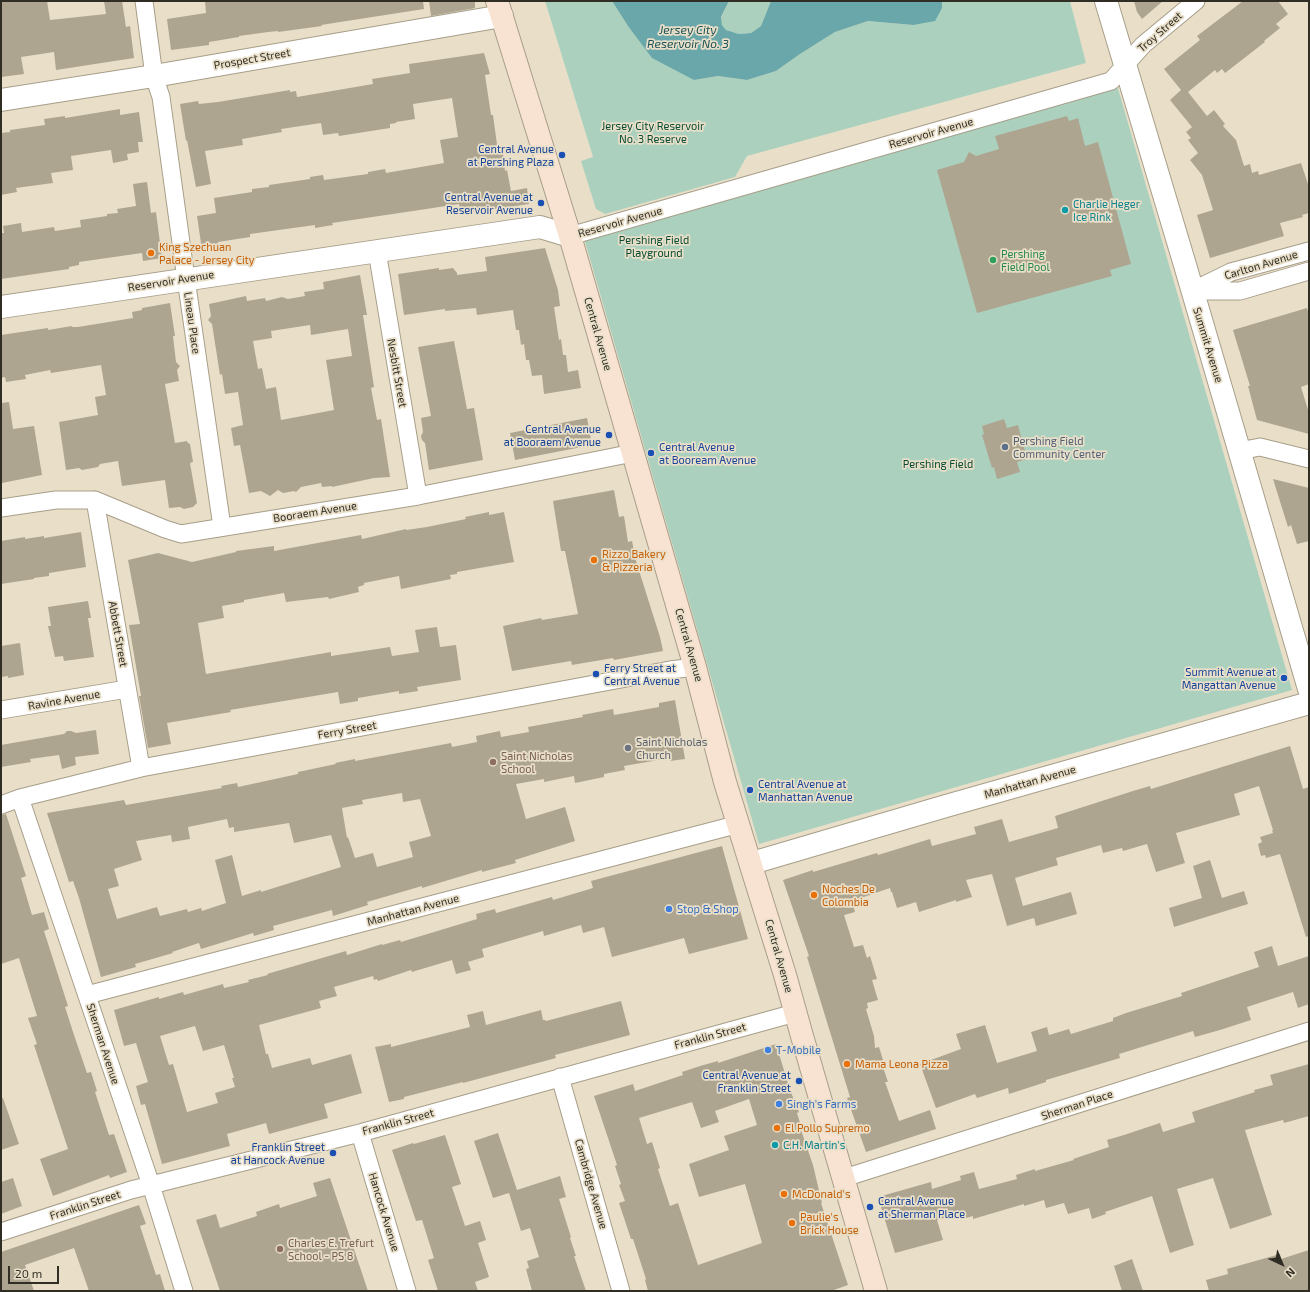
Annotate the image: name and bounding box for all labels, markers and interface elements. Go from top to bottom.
street label: Troy Street [1135,9,1185,55]
water label: Jersey City Reservoir No. 3 [647,23,729,51]
street label: Prospect Street [213,46,291,72]
street label: Reservoir Avenue [887,115,975,151]
park label: Jersey City Reservoir No. 3 Reserve [602,119,704,145]
place label: Central Avenue at Pershing Plaza [467,142,554,168]
marker: Central Avenue at Pershing Plaza [557,150,567,160]
place label: Central Avenue at Reservoir Avenue [445,190,533,216]
place label: Charlie Heger Ice Rink [1073,197,1140,223]
marker: Central Avenue at Reservoir Avenue [536,198,546,208]
street label: Reservoir Avenue [576,204,664,240]
marker: Charlie Heger Ice Rink [1060,205,1070,215]
park label: Pershing Field Playground [619,233,689,259]
place label: King Szechuan Palace - Jersey City [159,240,255,266]
place label: Pershing Field Pool [1001,247,1050,273]
marker: King Szechuan Palace - Jersey City [146,248,156,258]
street label: Carlton Avenue [1223,248,1299,282]
marker: Pershing Field Pool [988,255,998,265]
street label: Reservoir Avenue [127,268,215,294]
street label: Lineau Place [181,291,203,355]
street label: Central Avenue [581,296,615,372]
street label: Summit Avenue [1190,306,1226,384]
street label: Nesbitt Street [384,338,410,408]
place label: Central Avenue at Booraem Avenue [504,422,601,448]
marker: Central Avenue at Booraem Avenue [604,430,614,440]
place label: Pershing Field Community Center [1013,434,1106,460]
place label: Central Avenue at Booream Avenue [659,440,756,466]
marker: Pershing Field Community Center [1000,442,1010,452]
marker: Central Avenue at Booream Avenue [646,448,656,458]
park label: Pershing Field [903,457,973,471]
street label: Booraem Avenue [272,499,358,525]
place label: Rizzo Bakery & Pizzeria [602,547,666,573]
marker: Rizzo Bakery & Pizzeria [589,555,599,565]
street label: Abbett Street [106,600,130,668]
street label: Central Avenue [672,607,706,683]
place label: Ferry Street at Central Avenue [604,661,680,687]
place label: Summit Avenue at Mangattan Avenue [1182,665,1276,691]
marker: Ferry Street at Central Avenue [591,669,601,679]
marker: Summit Avenue at Mangattan Avenue [1279,673,1289,683]
street label: Ravine Avenue [27,687,101,713]
street label: Ferry Street [317,718,377,742]
place label: Saint Nicholas Church [636,735,707,761]
marker: Saint Nicholas Church [623,743,633,753]
place label: Saint Nicholas School [501,749,572,775]
marker: Saint Nicholas School [488,757,498,767]
street label: Manhattan Avenue [983,763,1077,801]
place label: Central Avenue at Manhattan Avenue [758,777,853,803]
marker: Central Avenue at Manhattan Avenue [745,785,755,795]
place label: Noches De Colombia [822,882,875,908]
marker: Noches De Colombia [809,890,819,900]
street label: Manhattan Avenue [366,891,460,929]
place label: Stop & Shop [677,902,739,916]
marker: Stop & Shop [664,904,674,914]
street label: Central Avenue [762,918,796,994]
street label: Sherman Avenue [84,1002,122,1086]
street label: Franklin Street [673,1020,747,1052]
place label: T-Mobile [776,1043,821,1057]
marker: T-Mobile [763,1045,773,1055]
place label: Mama Leona Pizza [855,1057,948,1071]
marker: Mama Leona Pizza [842,1059,852,1069]
place label: Central Avenue at Franklin Street [703,1068,791,1094]
marker: Central Avenue at Franklin Street [794,1076,804,1086]
street label: Sherman Place [1040,1087,1114,1123]
place label: Singh's Farms [787,1097,856,1111]
marker: Singh's Farms [774,1099,784,1109]
street label: Franklin Street [361,1106,435,1138]
place label: El Pollo Supremo [785,1121,870,1135]
marker: El Pollo Supremo [772,1123,782,1133]
street label: Cambridge Avenue [572,1137,610,1231]
place label: C.H. Martin's [783,1138,845,1152]
place label: Franklin Street at Hancock Avenue [231,1140,325,1166]
marker: C.H. Martin's [770,1140,780,1150]
marker: Franklin Street at Hancock Avenue [328,1148,338,1158]
street label: Hancock Avenue [366,1171,402,1253]
street label: Franklin Street [48,1187,122,1223]
place label: McDonald's [792,1187,850,1201]
marker: McDonald's [779,1189,789,1199]
place label: Central Avenue at Sherman Place [878,1194,965,1220]
marker: Central Avenue at Sherman Place [865,1202,875,1212]
place label: Paulie's Brick House [800,1210,859,1236]
marker: Paulie's Brick House [787,1218,797,1228]
place label: Charles E. Trefurt School - PS 8 [288,1236,374,1262]
marker: Charles E. Trefurt School - PS 8 [275,1244,285,1254]
north arrow [1262,1244,1302,1284]
scale bar [10,1258,61,1284]
text: 20 m [15,1266,42,1280]
text: N [1283,1266,1298,1280]

